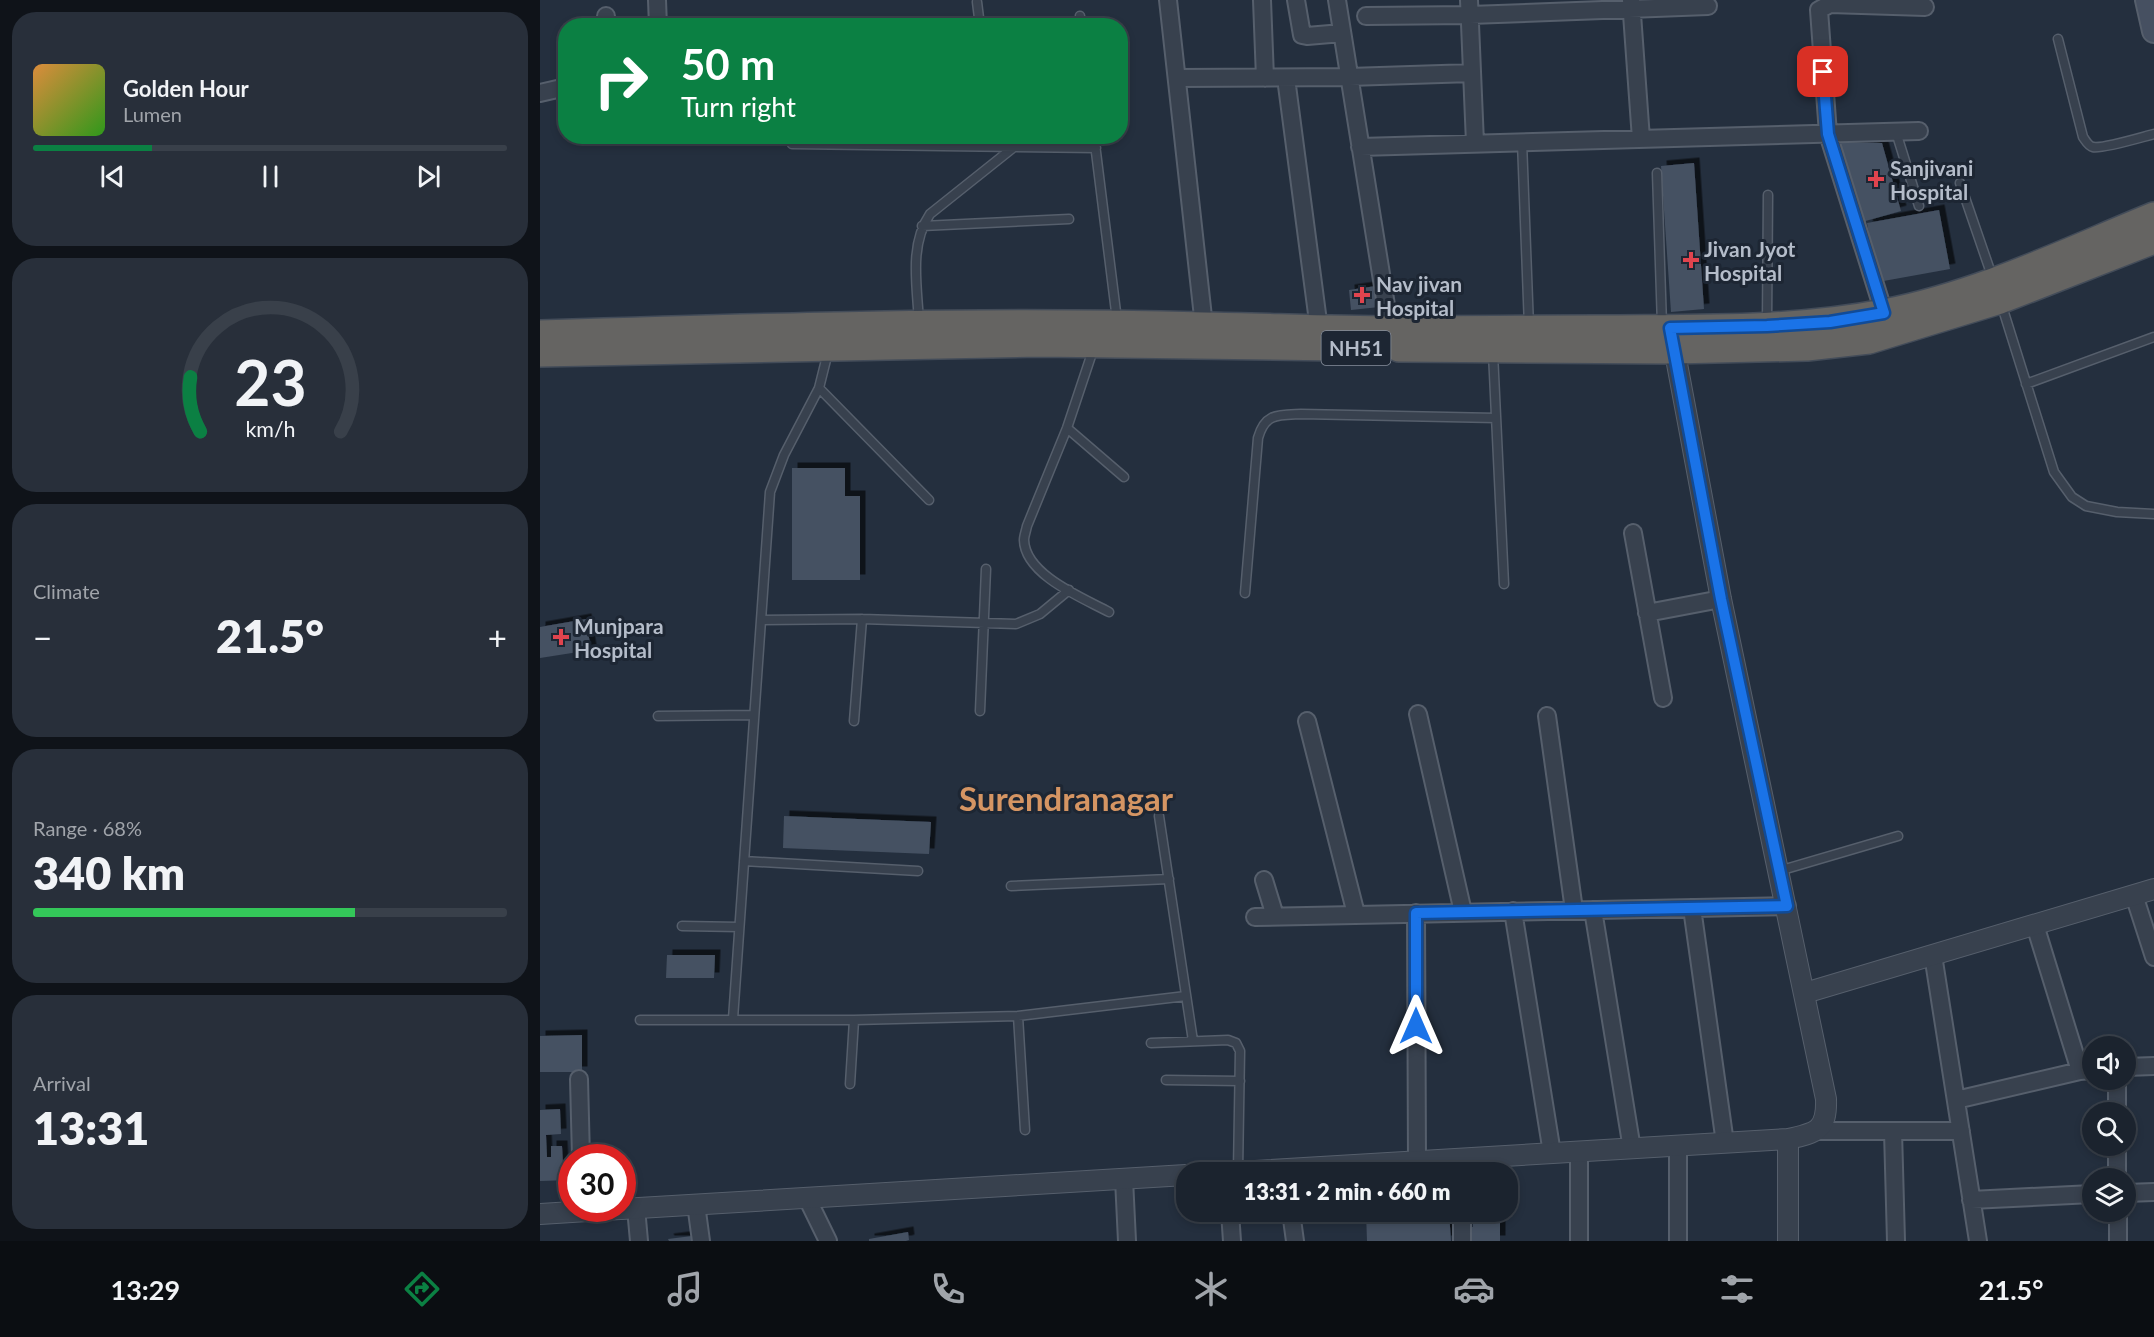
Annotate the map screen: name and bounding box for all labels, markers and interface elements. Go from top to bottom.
text: 50 m [681,39,775,89]
icon: right [582,42,660,120]
pin [1797,46,1848,97]
icon: arrive [1806,55,1839,88]
text: Golden Hour [123,75,249,102]
text: Turn right [681,90,796,123]
text: Lumen [123,102,182,126]
place label: Sanjivani Hospital [1890,155,1973,204]
icon: previous [96,160,129,193]
icon: pause [254,160,287,193]
icon: next [412,160,445,193]
marker: Sanjivani Hospital [1867,170,1885,188]
place label: Jivan Jyot Hospital [1704,236,1795,285]
marker: Jivan Jyot Hospital [1682,251,1700,269]
place label: Nav jivan Hospital [1376,271,1462,320]
marker: Nav jivan Hospital [1353,286,1371,304]
road number: NH51 [1322,331,1390,365]
text: 23 [234,344,306,419]
text: km/h [245,416,295,442]
text: Climate [33,579,100,603]
text: 21.5° [216,609,324,663]
place label: Munjpara Hospital [574,613,664,662]
text: − [33,617,52,657]
text: + [488,617,507,657]
marker: Munjpara Hospital [552,628,570,646]
district label: Surendranagar [959,778,1174,818]
text: Range · 68% [33,816,142,840]
text: 340 km [33,846,185,900]
position arrow [1384,994,1448,1058]
map controls [2082,1036,2136,1222]
button: sound [2082,1036,2136,1090]
text: Arrival [33,1071,91,1095]
text: 13:31 [33,1101,149,1155]
button: search [2082,1102,2136,1156]
speed limit sign: 30 [558,1144,636,1222]
button: layers [2082,1168,2136,1222]
text: 13:31 · 2 min · 660 m [1244,1178,1450,1205]
icon: directions [401,1268,443,1310]
icon: music [664,1268,706,1310]
icon: phone [927,1268,969,1310]
icon: climate [1190,1268,1232,1310]
icon: car [1453,1268,1495,1310]
icon: filters [1716,1268,1758,1310]
text: 13:29 [110,1273,180,1306]
text: 21.5° [1979,1273,2043,1306]

